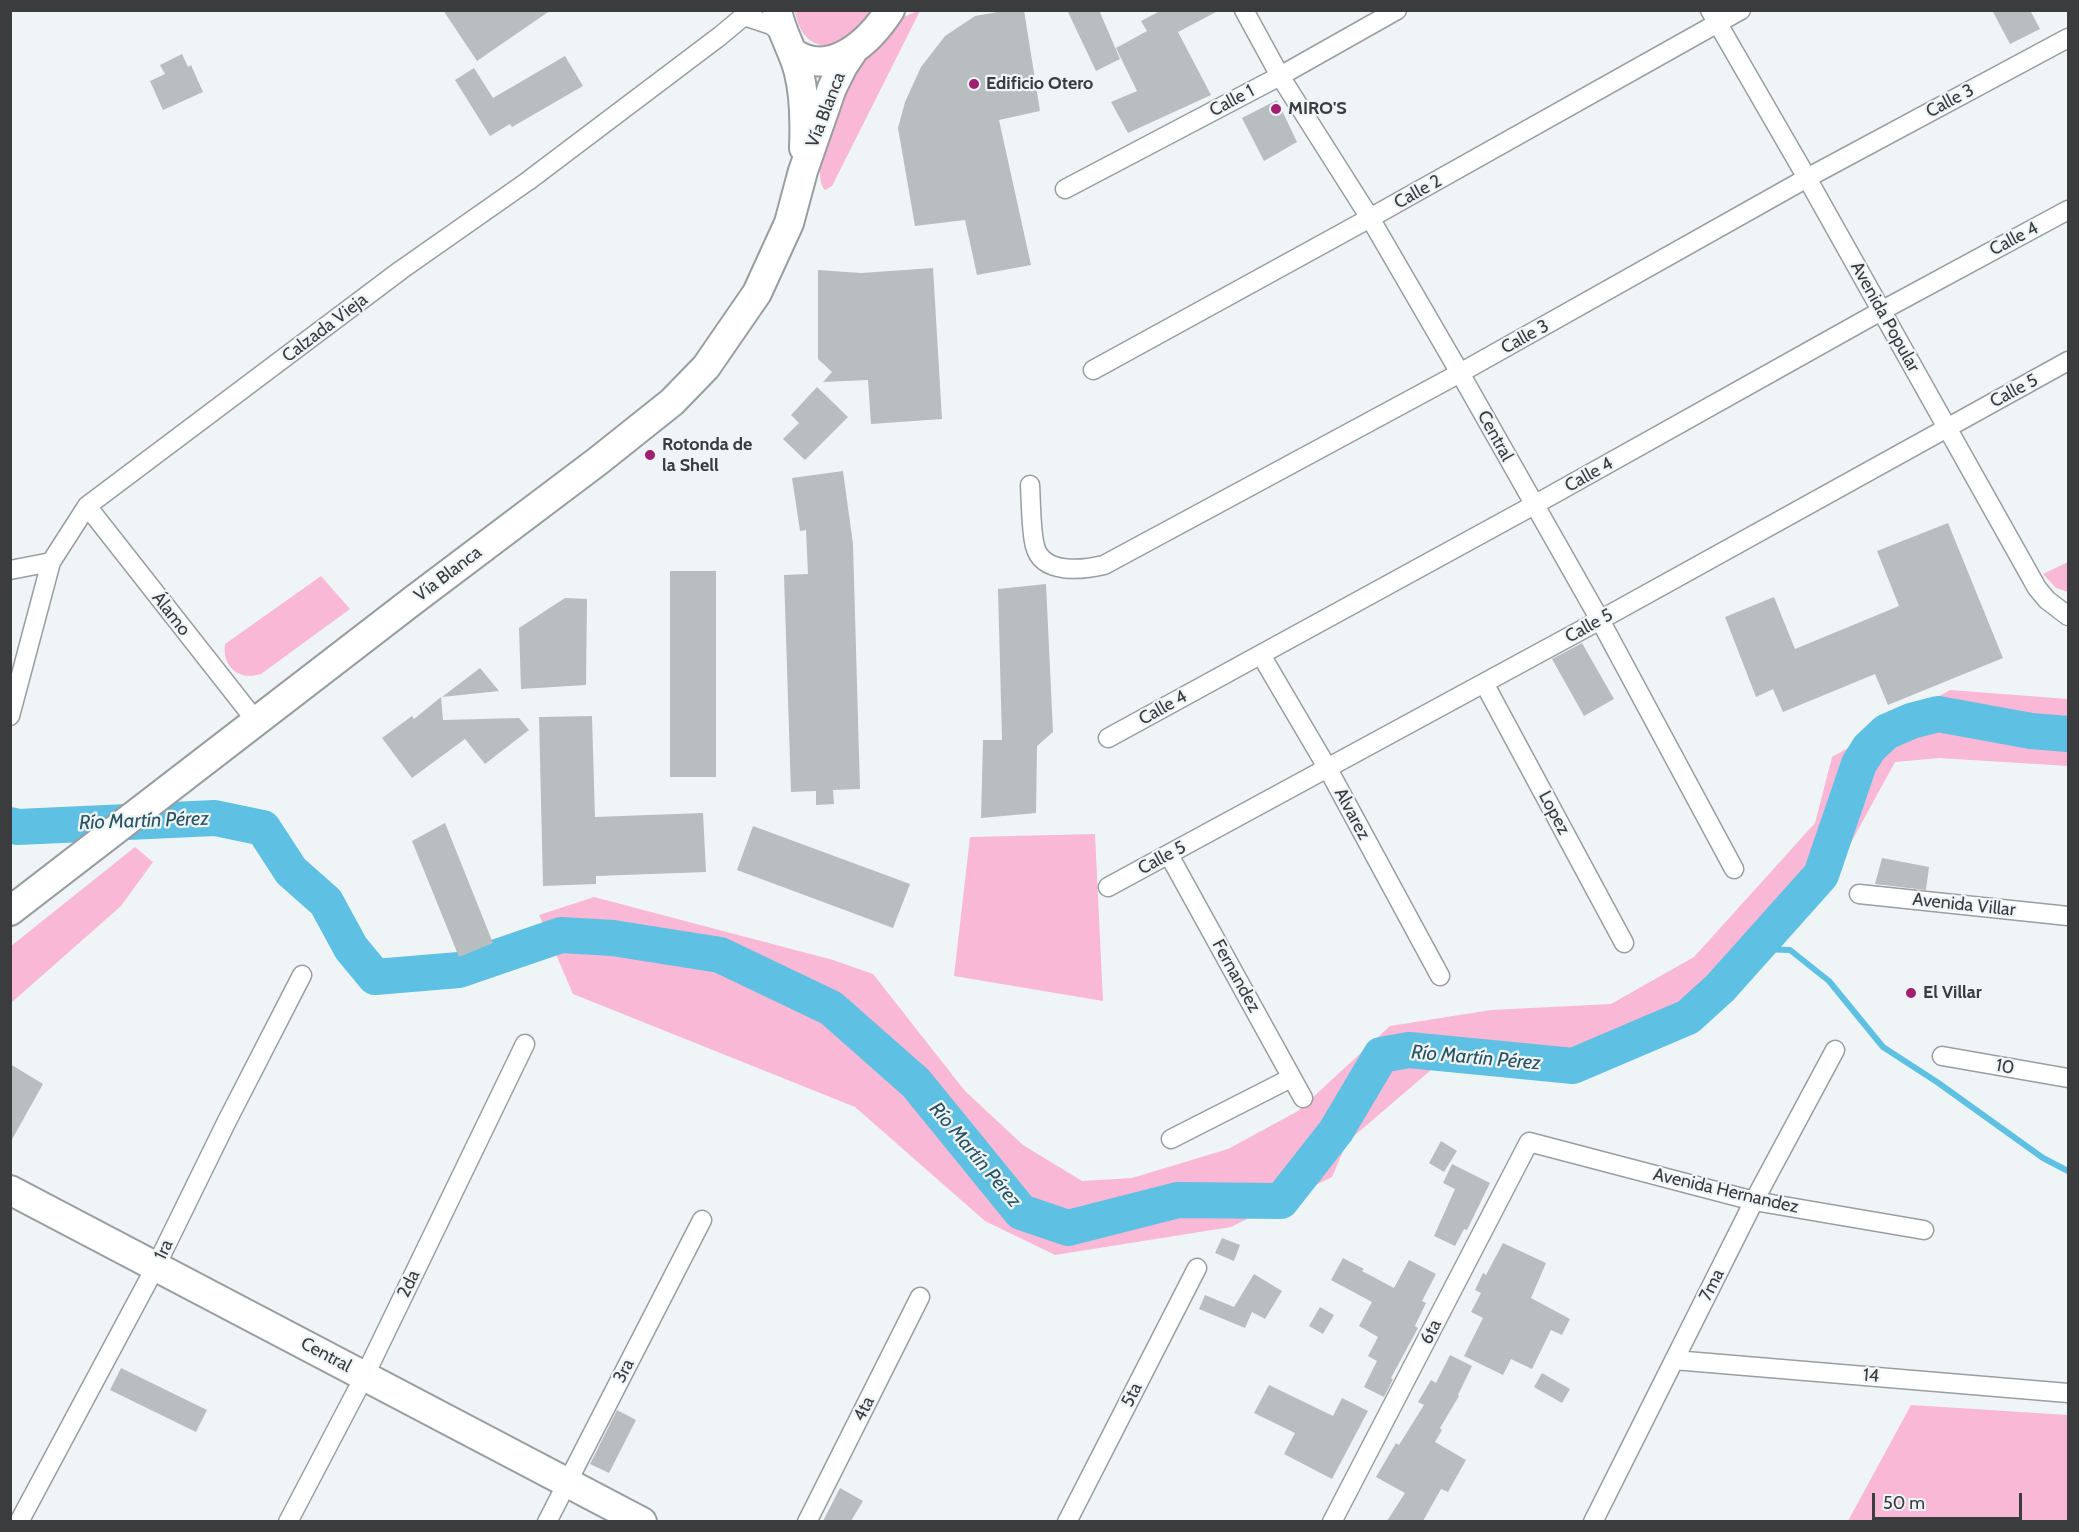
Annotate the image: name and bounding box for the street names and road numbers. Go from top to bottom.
street label: Vía Blanca [802,69,850,151]
street label: Calle 3 [1922,79,1978,123]
street label: Calle 1 [1206,80,1258,122]
street label: Calle 2 [1391,170,1445,214]
street label: Calle 4 [1986,217,2042,261]
street label: Avenida Popular [1846,258,1924,376]
street label: Calzada Vieja [278,289,372,367]
street label: Calle 3 [1497,315,1553,359]
street label: Calle 5 [1986,369,2042,413]
street label: Central [1472,407,1518,465]
street label: Calle 4 [1561,453,1617,497]
street label: Vía Blanca [410,542,486,606]
street label: Álamo [147,588,195,640]
street label: Calle 5 [1561,604,1617,648]
street label: Calle 4 [1135,686,1191,730]
street label: Alvarez [1329,784,1375,844]
street label: Lopez [1534,787,1574,839]
street label: Calle 5 [1134,836,1190,880]
street label: Avenida Villar [1911,889,2017,921]
street label: Fernandez [1207,936,1265,1016]
street label: 10 [1994,1055,2016,1079]
street label: Avenida Hernandez [1651,1164,1801,1218]
street label: 1ra [150,1236,178,1264]
street label: 7ma [1695,1265,1729,1305]
street label: 2da [393,1267,425,1301]
street label: 6ta [1416,1316,1446,1348]
street label: Central [297,1333,355,1377]
street label: 3ra [609,1355,639,1387]
street label: 14 [1862,1365,1880,1387]
street label: 5ta [1117,1379,1147,1411]
street label: 4ta [849,1393,879,1425]

